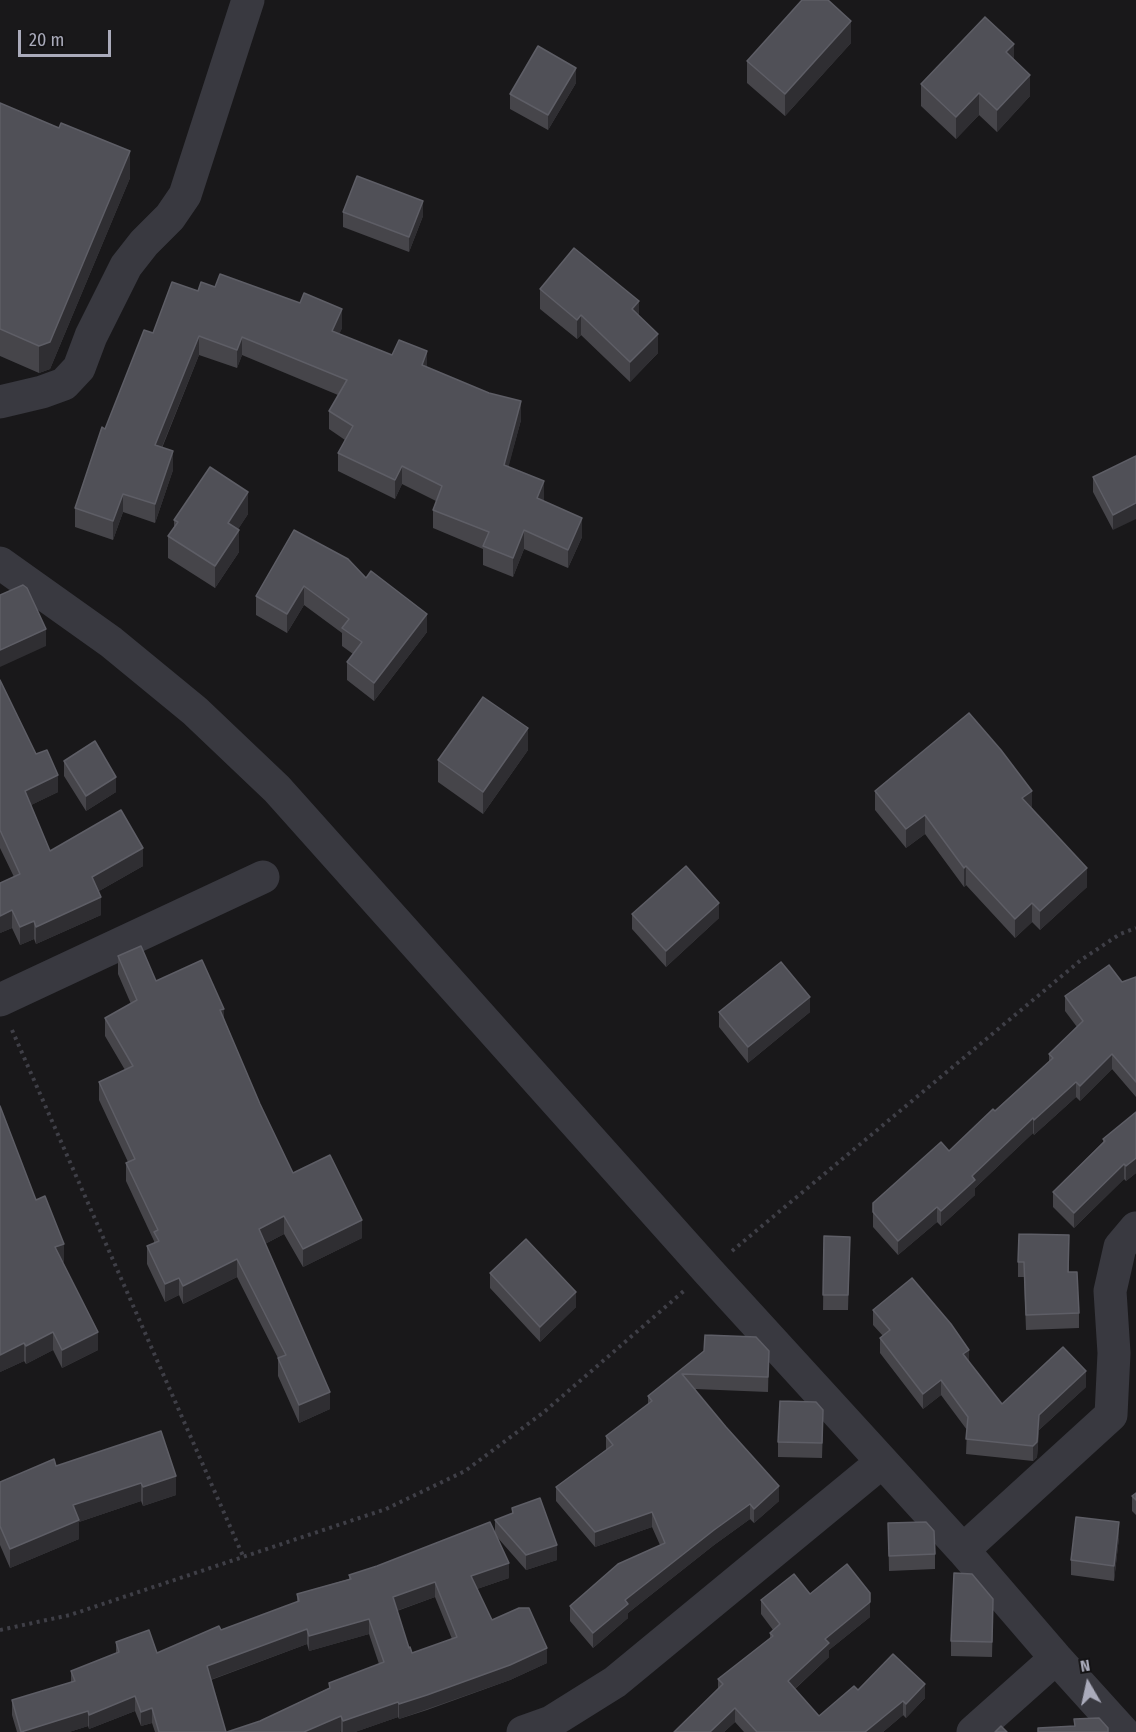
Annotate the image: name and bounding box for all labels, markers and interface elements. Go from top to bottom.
scale bar [21,18,114,56]
text: 20 m [29,29,64,51]
north arrow [1058,1654,1118,1714]
text: N [1079,1656,1091,1676]

